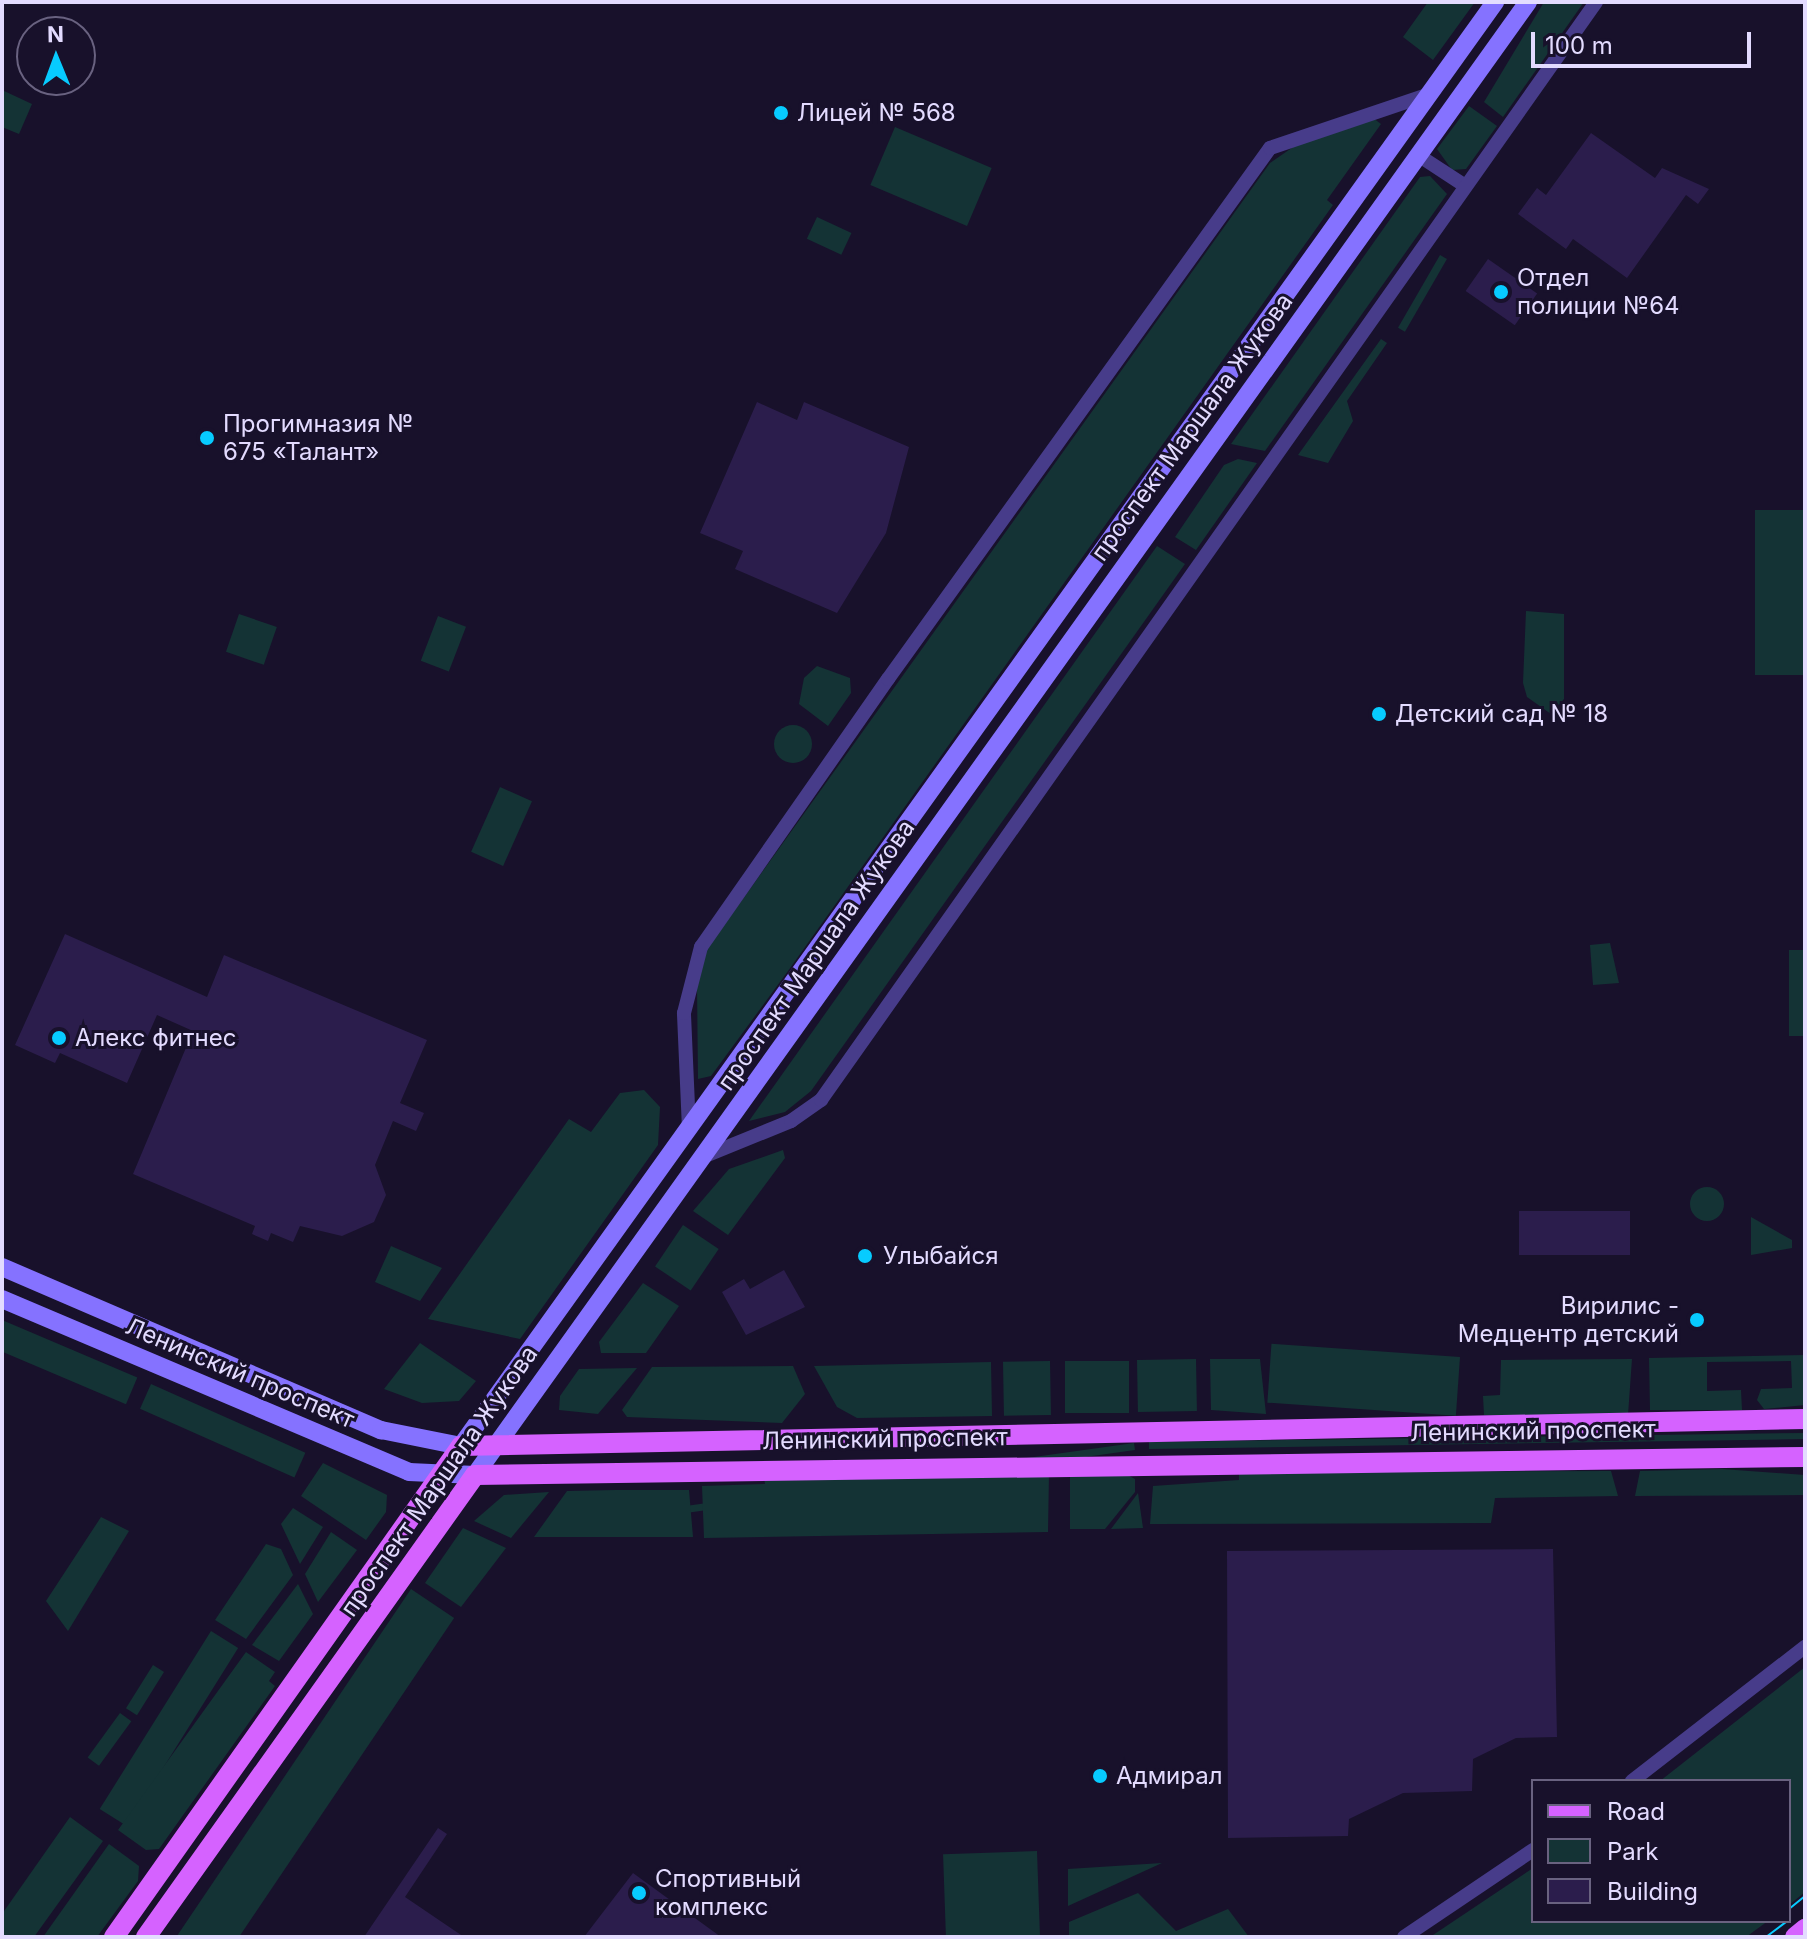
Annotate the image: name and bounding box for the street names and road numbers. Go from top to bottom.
street label: проспект Маршала Жукова [1085,288,1299,566]
street label: проспект Маршала Жукова [711,814,921,1096]
street label: Ленинский проспект [121,1312,359,1434]
street label: проспект Маршала Жукова [334,1340,544,1622]
street label: Ленинский проспект [1410,1414,1656,1448]
street label: Ленинский проспект [762,1422,1008,1456]

